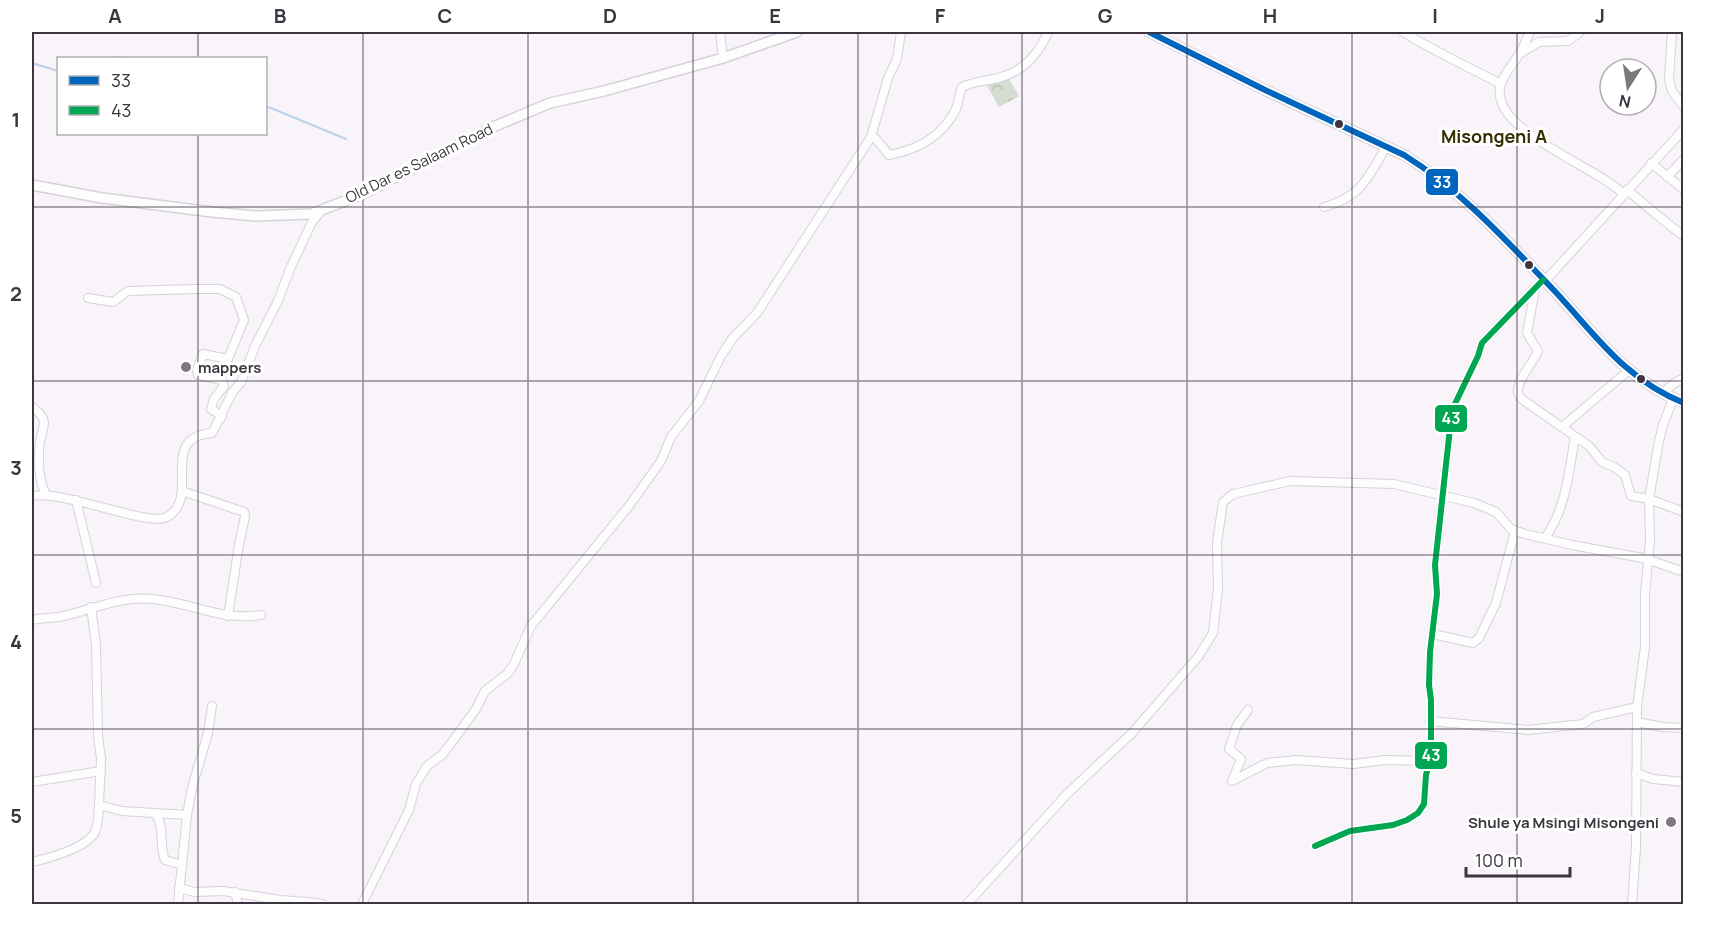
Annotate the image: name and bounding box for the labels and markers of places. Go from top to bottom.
unlabelled marker [1333,118,1345,130]
unlabelled marker [1523,259,1535,271]
place label: mappers [198,357,261,378]
marker: mappers [179,360,193,374]
unlabelled marker [1635,373,1647,385]
place label: Shule ya Msingi Misongeni [1468,812,1659,833]
marker: Shule ya Msingi Misongeni [1664,815,1678,829]

